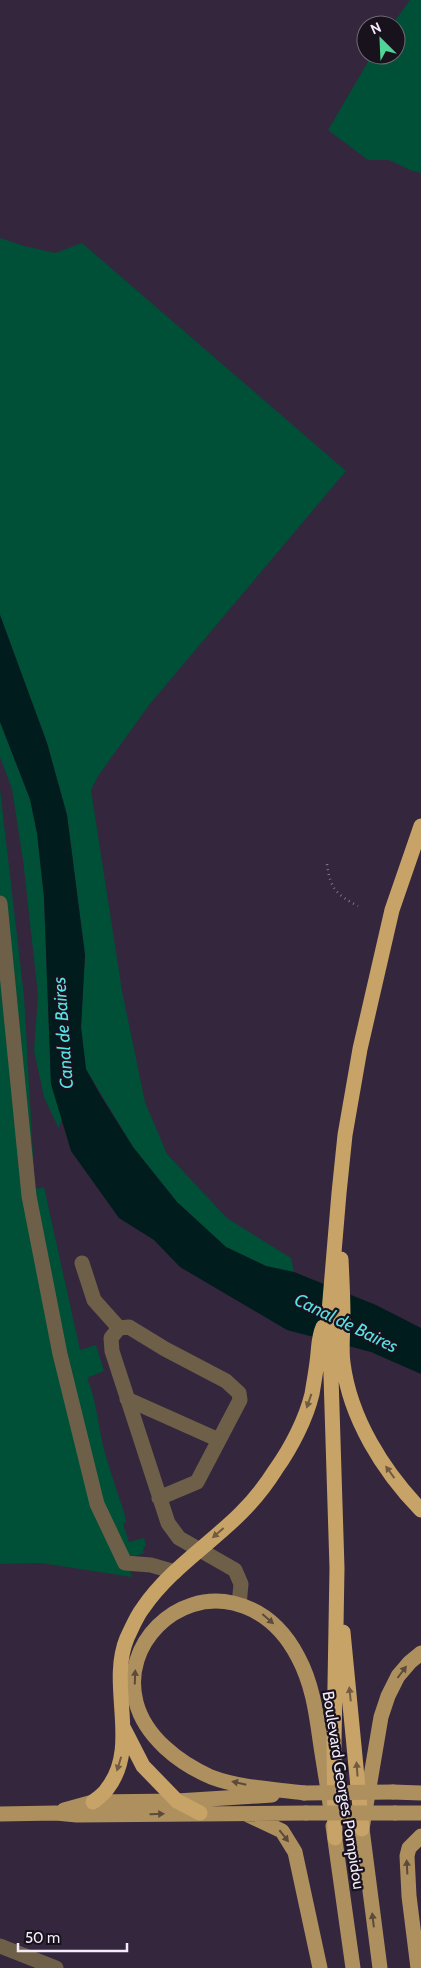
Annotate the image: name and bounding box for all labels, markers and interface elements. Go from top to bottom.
north arrow [356,15,406,65]
text: N [368,18,384,38]
water label: Canal de Baires [48,976,78,1090]
water label: Canal de Baires [291,1288,401,1358]
one-way arrow [305,1394,313,1409]
one-way arrow [386,1466,396,1479]
one-way arrow [212,1527,224,1538]
one-way arrow [261,1614,274,1625]
one-way arrow [397,1665,407,1679]
one-way arrow [131,1669,139,1685]
one-way arrow [346,1686,354,1702]
street label: Boulevard Georges Pompidou [318,1690,369,1891]
one-way arrow [114,1756,122,1771]
one-way arrow [353,1760,361,1776]
one-way arrow [231,1779,246,1787]
one-way arrow [149,1809,165,1817]
one-way arrow [279,1830,289,1843]
one-way arrow [403,1859,411,1875]
one-way arrow [369,1911,377,1927]
scale bar [18,1920,126,1952]
text: 50 m [25,1929,60,1947]

